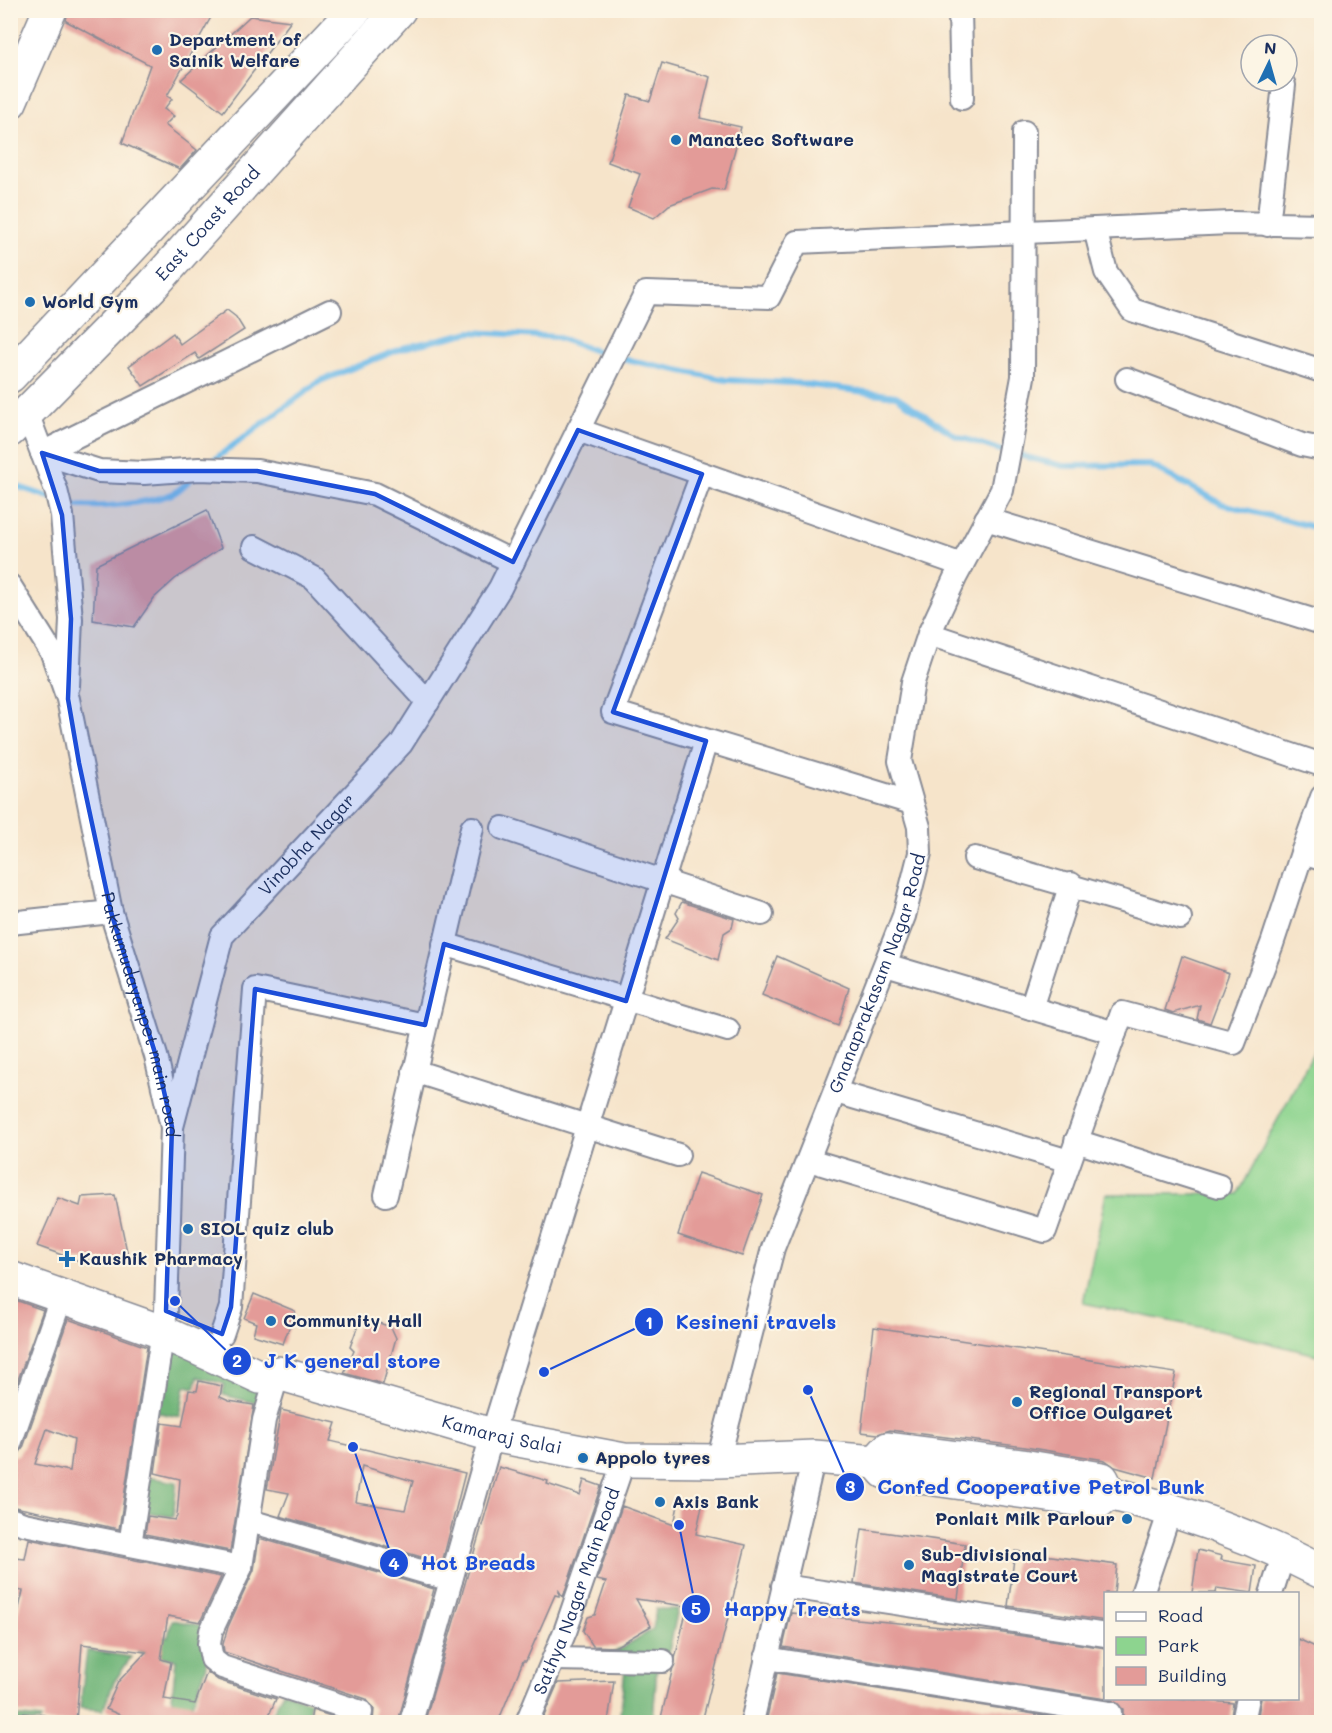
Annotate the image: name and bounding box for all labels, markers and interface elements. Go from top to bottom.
place label: Department of Sainik Welfare [169,27,301,72]
north arrow [1239,33,1299,93]
text: N [1263,37,1277,59]
marker: Department of Sainik Welfare [150,43,164,57]
place label: Manatec Software [688,127,854,151]
marker: Manatec Software [669,133,683,147]
street label: East Coast Road [149,160,265,285]
place label: World Gym [42,289,138,313]
marker: World Gym [23,295,37,309]
street label: Vinobha Nagar [253,788,360,901]
street label: Gnanaprakasam Nagar Road [822,851,930,1097]
street label: Pakkumudayanpet main road [96,890,185,1138]
place label: SIOL quiz club [200,1216,334,1240]
marker: SIOL quiz club [181,1222,195,1236]
place label: Kaushik Pharmacy [79,1246,243,1270]
marker: Kaushik Pharmacy [60,1252,74,1266]
callout: Kesineni travels [634,1303,848,1341]
place label: Community Hall [283,1308,422,1332]
text: Kesineni travels [676,1308,836,1334]
text: 1 [645,1310,653,1334]
marker: Community Hall [264,1314,278,1328]
callout: J K general store [222,1342,453,1380]
text: J K general store [264,1347,440,1373]
text: 2 [232,1348,242,1372]
place label: Regional Transport Office Oulgaret [1029,1379,1203,1424]
marker: Regional Transport Office Oulgaret [1010,1395,1024,1409]
street label: Kamaraj Salai [439,1408,564,1459]
place label: Appolo tyres [595,1445,710,1469]
marker: Appolo tyres [576,1451,590,1465]
callout: Confed Cooperative Petrol Bunk [835,1468,1217,1506]
text: Confed Cooperative Petrol Bunk [877,1473,1205,1499]
text: 3 [845,1474,856,1498]
street label: Sathya Nagar Main Road [527,1484,625,1698]
place label: Axis Bank [672,1489,759,1513]
marker: Axis Bank [653,1495,667,1509]
place label: Ponlait Milk Parlour [935,1506,1115,1530]
marker: Ponlait Milk Parlour [1120,1512,1134,1526]
place label: Sub-divisional Magistrate Court [921,1542,1078,1587]
callout: Hot Breads [379,1544,548,1582]
text: Hot Breads [420,1549,536,1575]
text: 4 [388,1551,400,1575]
marker: Sub-divisional Magistrate Court [902,1558,916,1572]
callout: Happy Treats [681,1590,872,1628]
legend [1104,1592,1299,1700]
text: Happy Treats [723,1595,861,1621]
text: 5 [691,1596,701,1620]
text: Road [1158,1603,1203,1627]
text: Park [1158,1633,1199,1657]
text: Building [1158,1663,1226,1687]

